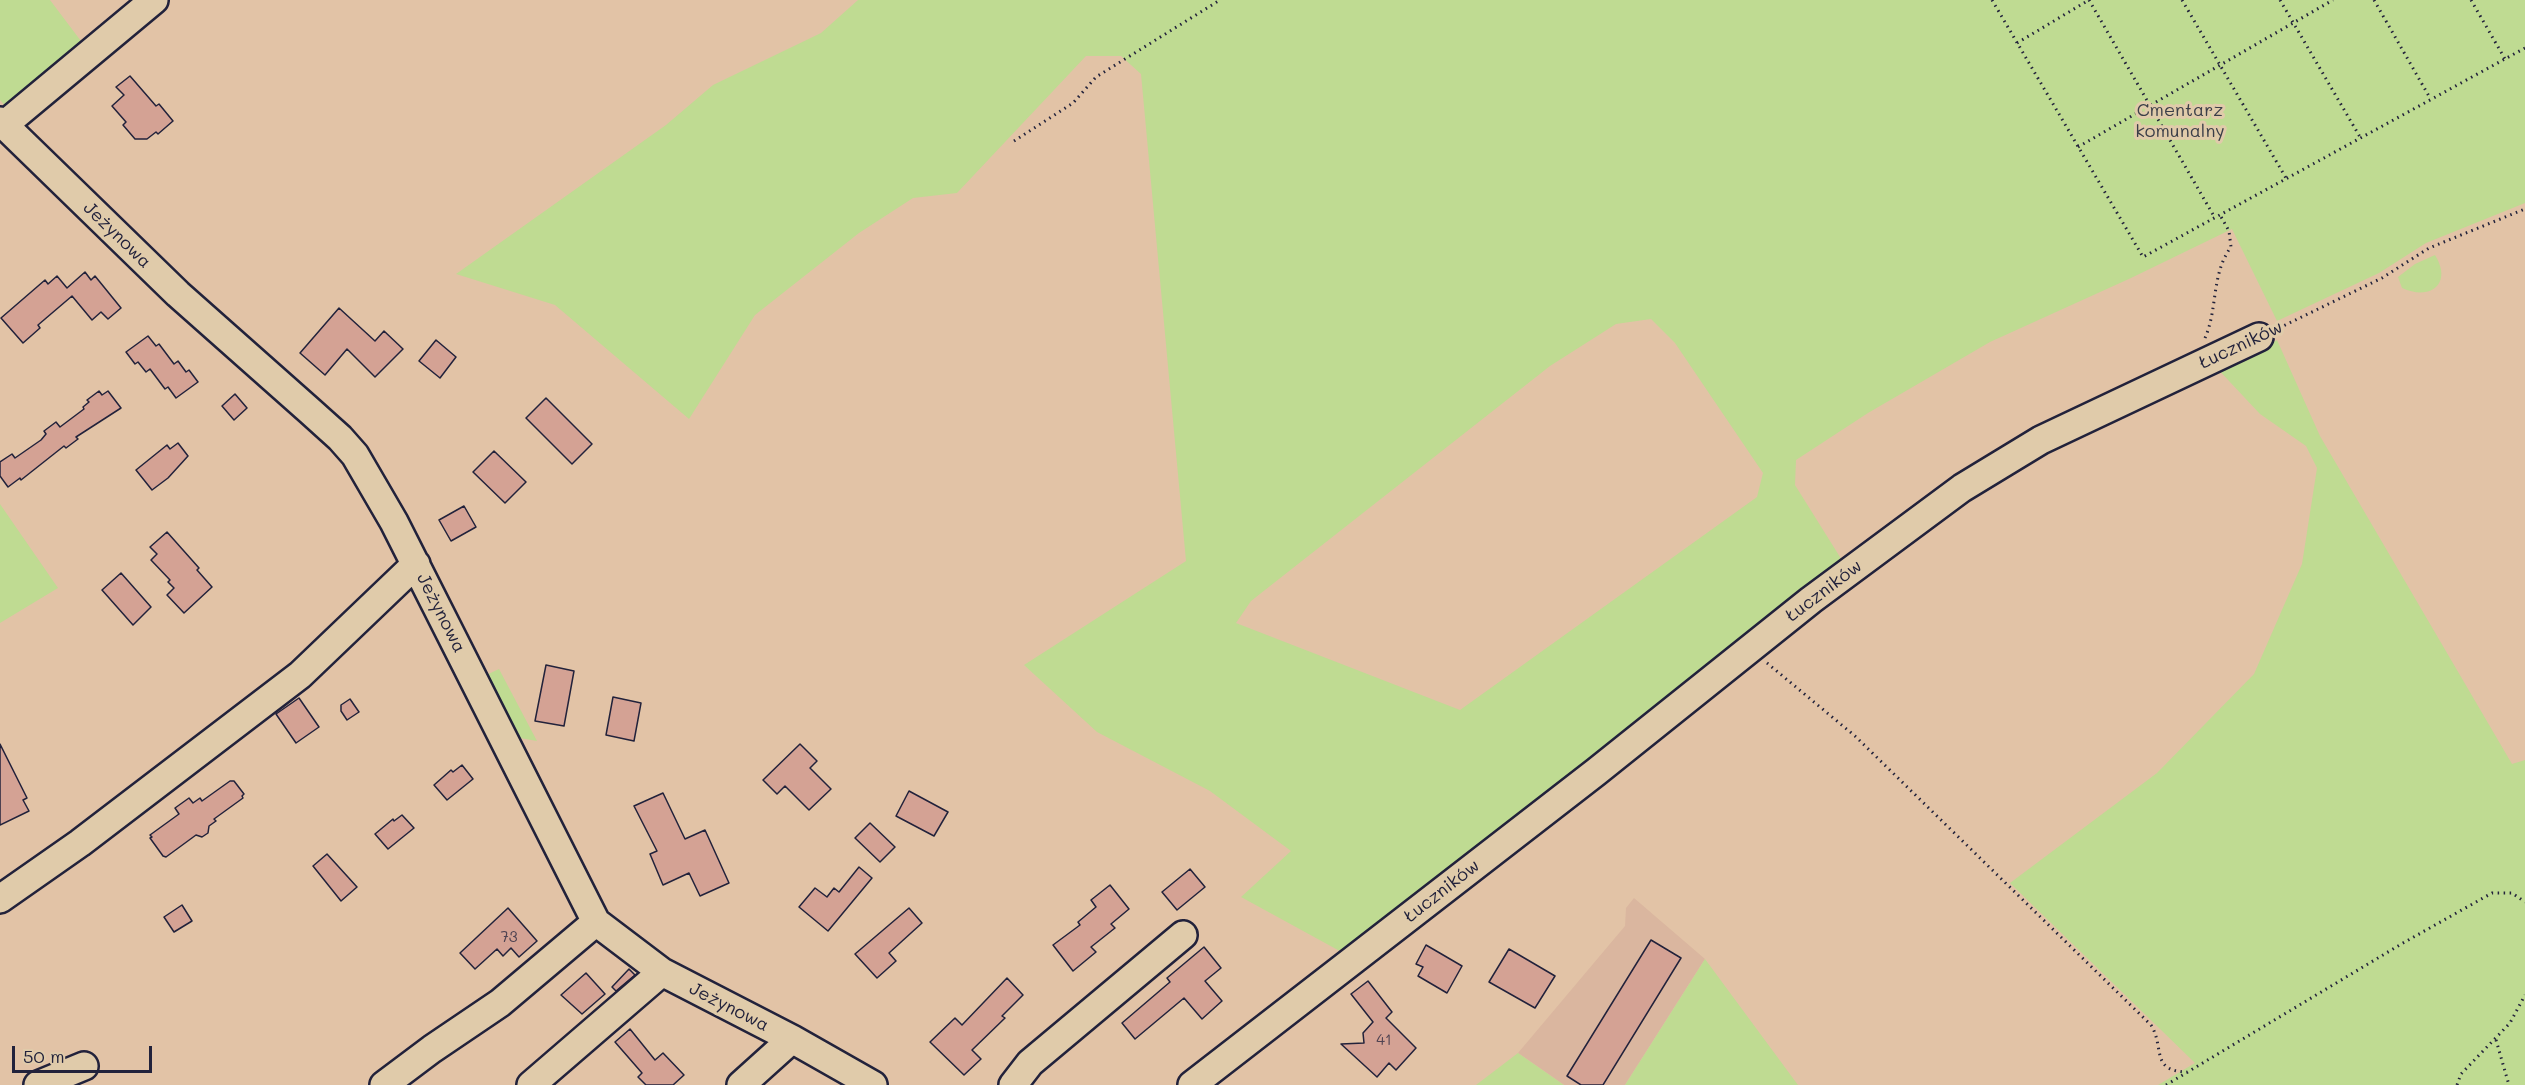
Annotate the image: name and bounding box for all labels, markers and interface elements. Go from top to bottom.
park label: Cmentarz komunalny [2135,99,2225,142]
street label: Jeżynowa [78,197,156,273]
street label: Łuczników [2196,316,2286,374]
street label: Łuczników [1782,555,1866,627]
street label: Jeżynowa [412,570,470,656]
street label: Łuczników [1400,855,1484,927]
house number: 73 [500,928,518,946]
street label: Jeżynowa [686,978,772,1036]
house number: 41 [1376,1031,1392,1049]
scale bar [15,1034,154,1072]
text: 50 m [23,1044,65,1068]

